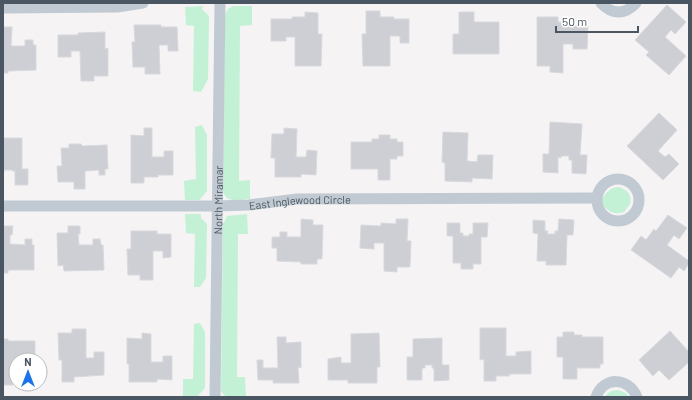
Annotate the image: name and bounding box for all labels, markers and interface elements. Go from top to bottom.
scale bar [556,8,638,34]
text: 50 m [562,14,587,28]
street label: North Miramar [211,166,224,235]
street label: East Inglewood Circle [248,192,351,211]
north arrow [8,352,48,392]
text: N [24,355,32,368]

